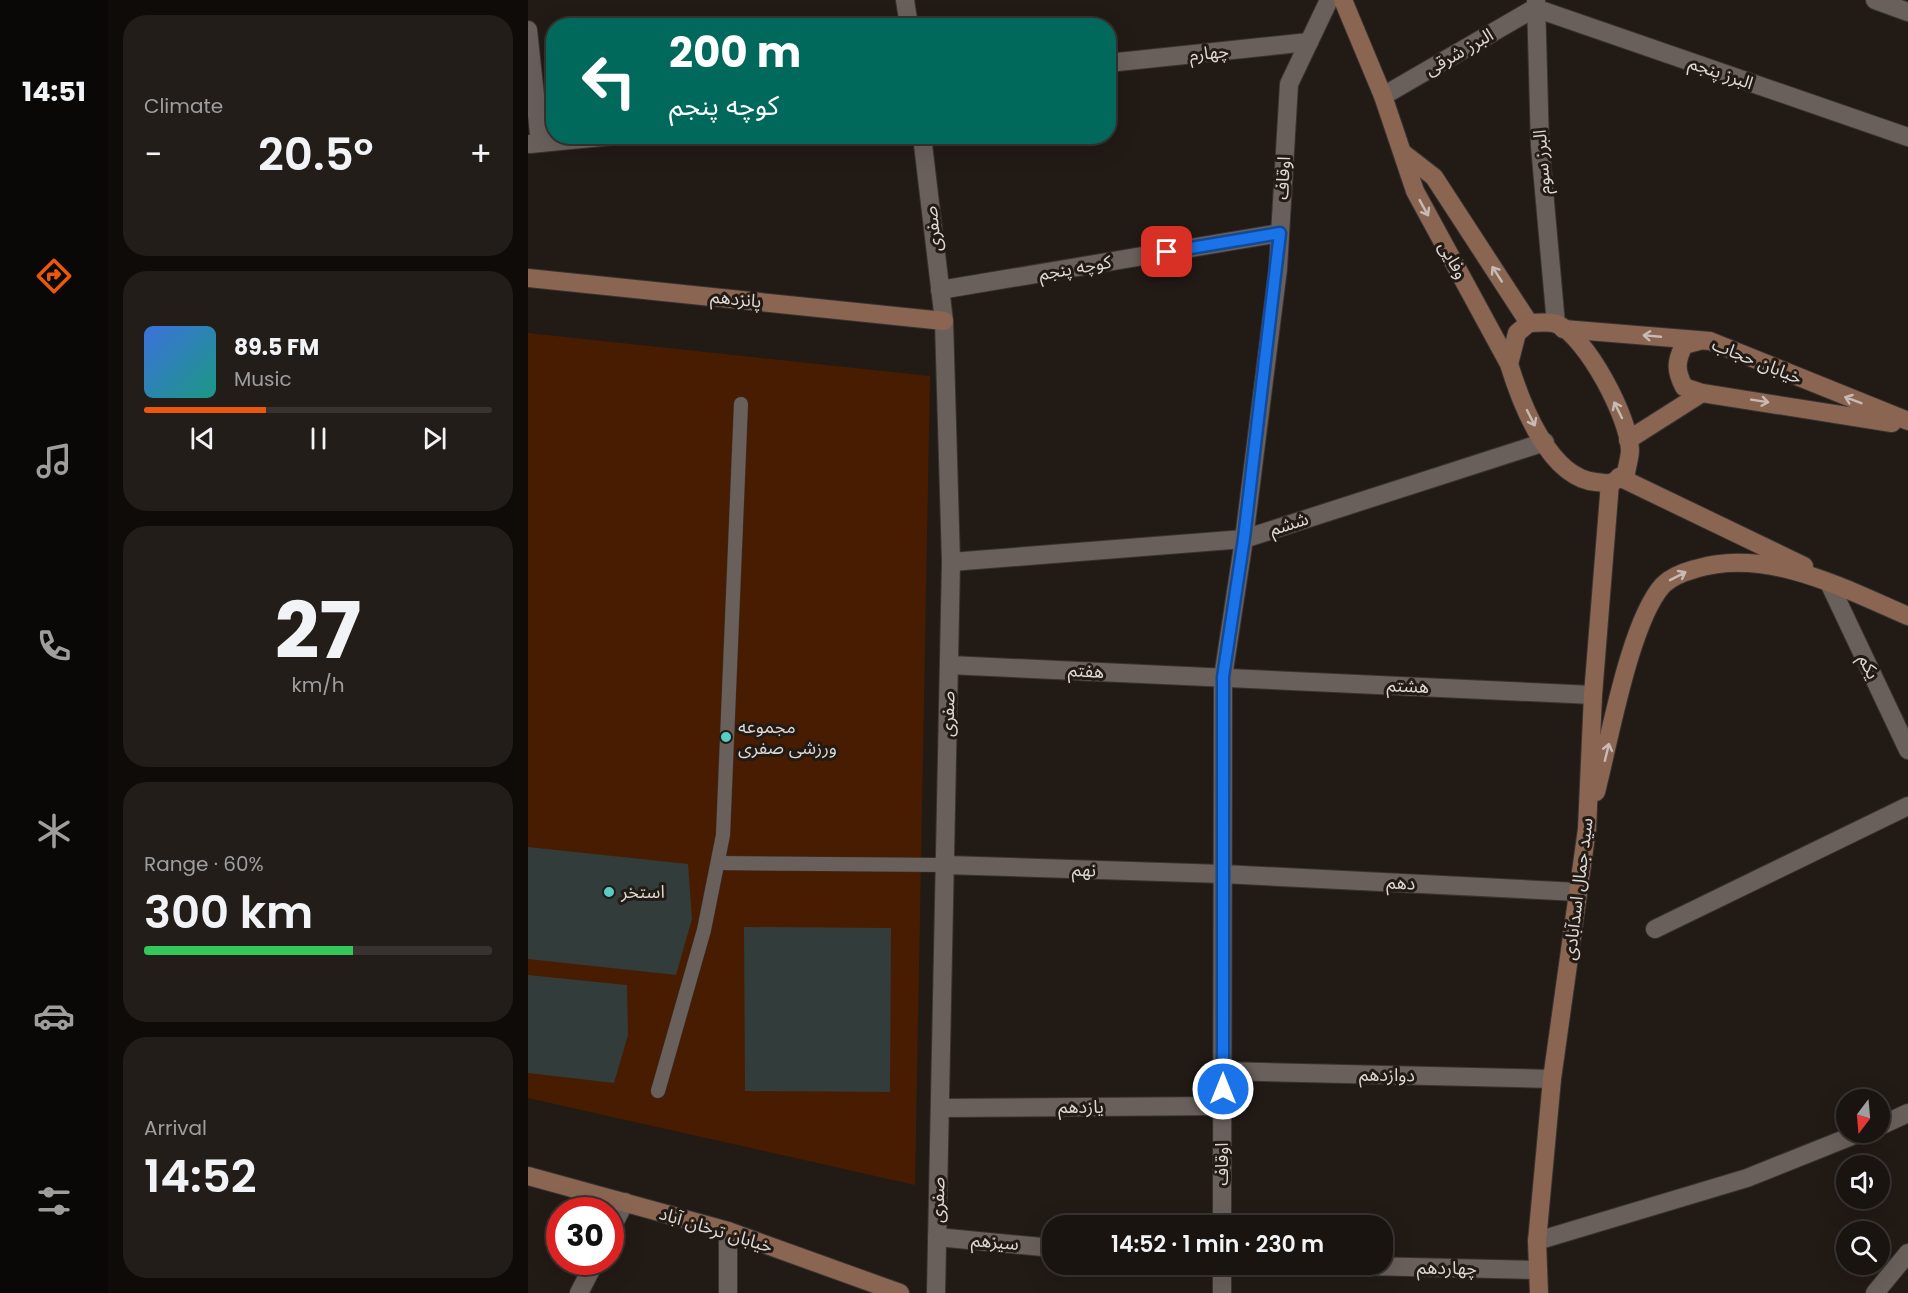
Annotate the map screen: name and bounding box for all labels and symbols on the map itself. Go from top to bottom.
street label: البرز شرقی [1420,22,1498,81]
street label: چهارم [1188,38,1230,69]
street label: البرز پنجم [1685,50,1757,96]
street label: البرز سوم [1527,129,1558,195]
street label: اوقاف [1269,156,1296,200]
one-way arrow [1419,198,1430,216]
street label: صفری [917,205,948,253]
pin [1141,226,1192,277]
street label: وفایی [1433,236,1474,283]
street label: کوچه پنجم [1037,249,1114,287]
one-way arrow [1491,266,1503,282]
street label: پانزدهم [709,283,763,315]
one-way arrow [1642,330,1662,341]
street label: خیابان حجاب [1708,331,1806,390]
one-way arrow [1844,394,1863,405]
one-way arrow [1750,396,1770,407]
one-way arrow [1612,401,1624,419]
one-way arrow [1525,409,1537,427]
street label: ششم [1266,506,1312,542]
one-way arrow [1668,570,1686,581]
street label: یکم [1852,650,1886,684]
street label: هفتم [1067,657,1105,685]
street label: هشتم [1386,672,1430,700]
street label: صفری [935,691,960,737]
place label: مجموعه ورزشی صفری [738,714,837,760]
marker: مجموعه ورزشی صفری [719,730,733,744]
one-way arrow [1601,743,1613,762]
street label: سید جمال اسدآبادی [1556,816,1599,962]
street label: نهم [1072,857,1096,883]
street label: دهم [1386,869,1416,897]
place label: استخر [620,879,665,904]
marker: استخر [602,885,616,899]
position arrow [1191,1057,1255,1121]
street label: دوازدهم [1359,1062,1415,1088]
north arrow [1836,1089,1890,1143]
street label: یازدهم [1058,1094,1104,1120]
street label: اوقاف [1209,1142,1234,1186]
street label: صفری [925,1177,950,1223]
speed limit sign: 30 [546,1197,624,1275]
street label: خیابان ترخان آباد [656,1200,776,1259]
street label: سیزهم [970,1227,1020,1257]
street label: چهاردهم [1417,1254,1477,1282]

